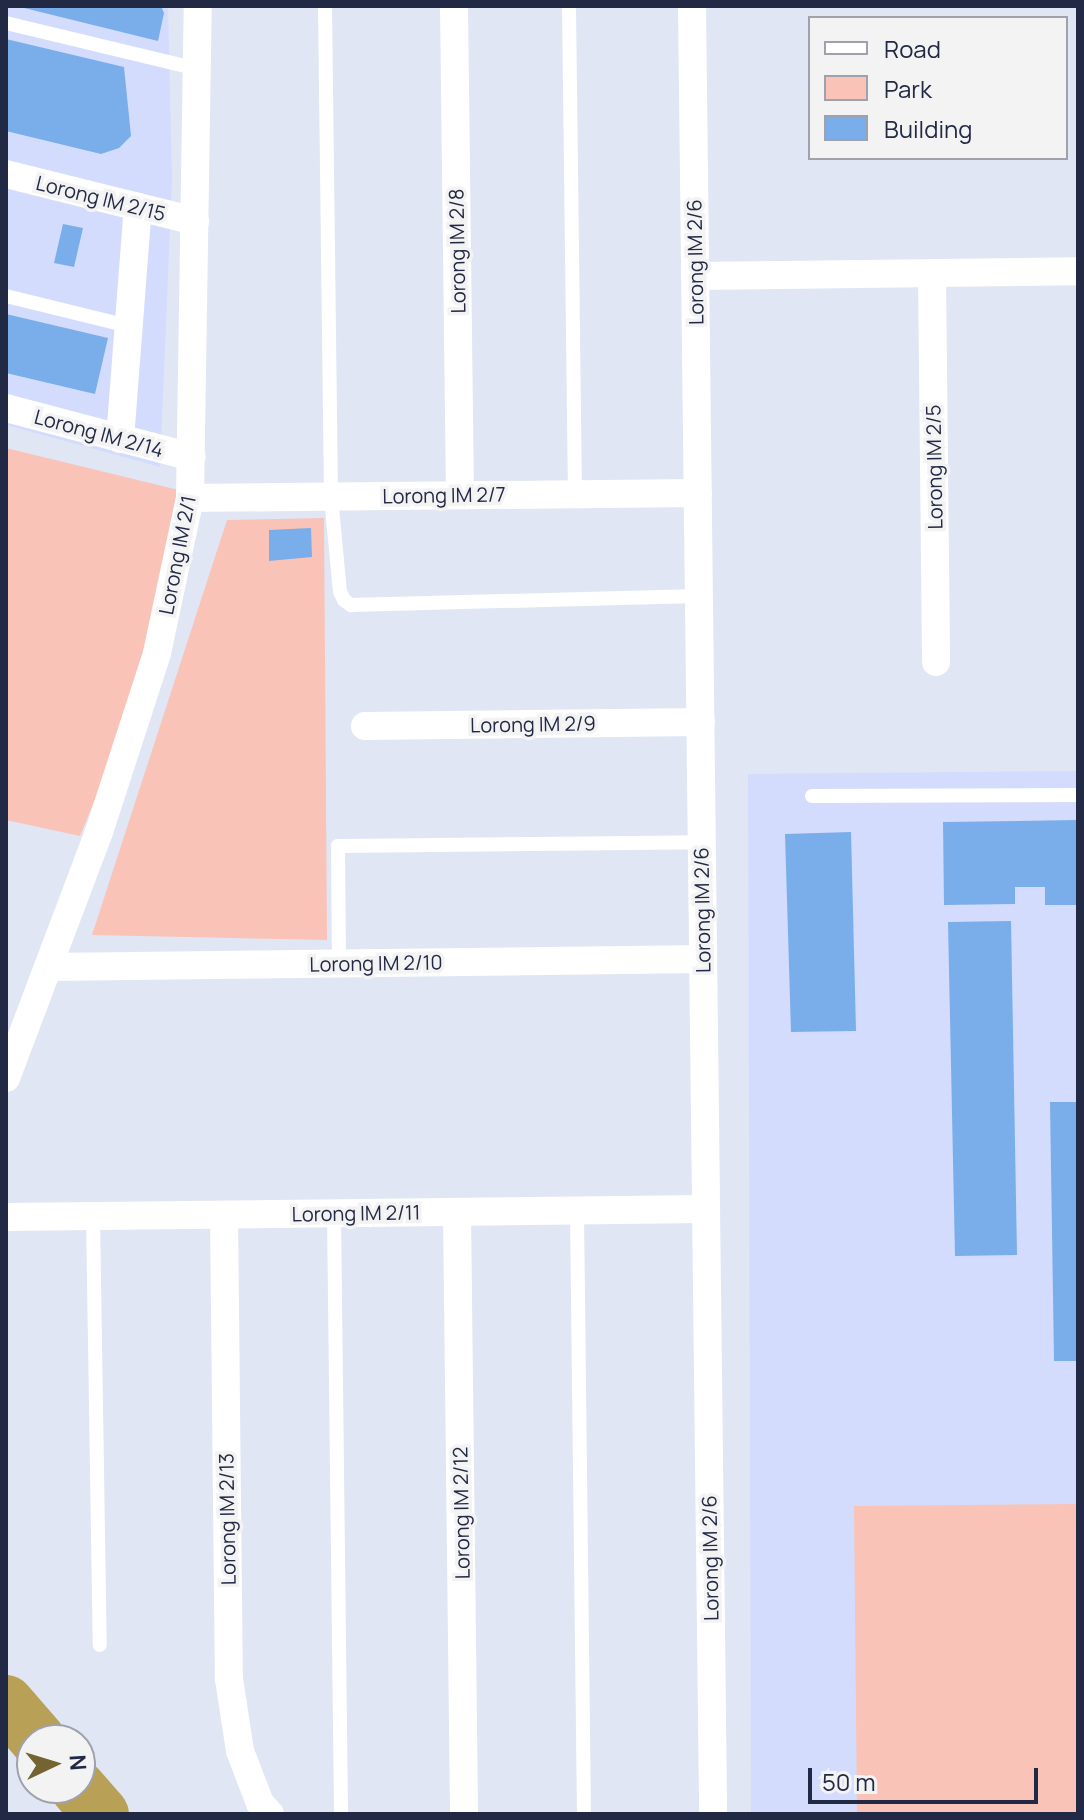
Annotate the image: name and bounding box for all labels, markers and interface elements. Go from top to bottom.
legend [808,16,1068,160]
text: Road [884,32,941,65]
text: Park [884,72,932,105]
text: Building [884,112,972,145]
street label: Lorong IM 2/15 [34,170,168,226]
street label: Lorong IM 2/8 [444,188,470,314]
street label: Lorong IM 2/6 [682,199,708,325]
street label: Lorong IM 2/14 [32,404,166,462]
street label: Lorong IM 2/5 [921,404,947,530]
street label: Lorong IM 2/7 [382,482,506,508]
street label: Lorong IM 2/1 [154,493,200,617]
street label: Lorong IM 2/9 [470,711,596,737]
street label: Lorong IM 2/6 [689,847,715,973]
street label: Lorong IM 2/10 [309,950,443,976]
street label: Lorong IM 2/11 [291,1200,421,1226]
street label: Lorong IM 2/12 [448,1447,474,1579]
street label: Lorong IM 2/13 [214,1453,240,1585]
street label: Lorong IM 2/6 [697,1495,723,1621]
north arrow [16,1724,96,1804]
scale bar [812,1752,1042,1802]
text: N [62,1754,93,1771]
text: 50 m [822,1765,876,1798]

